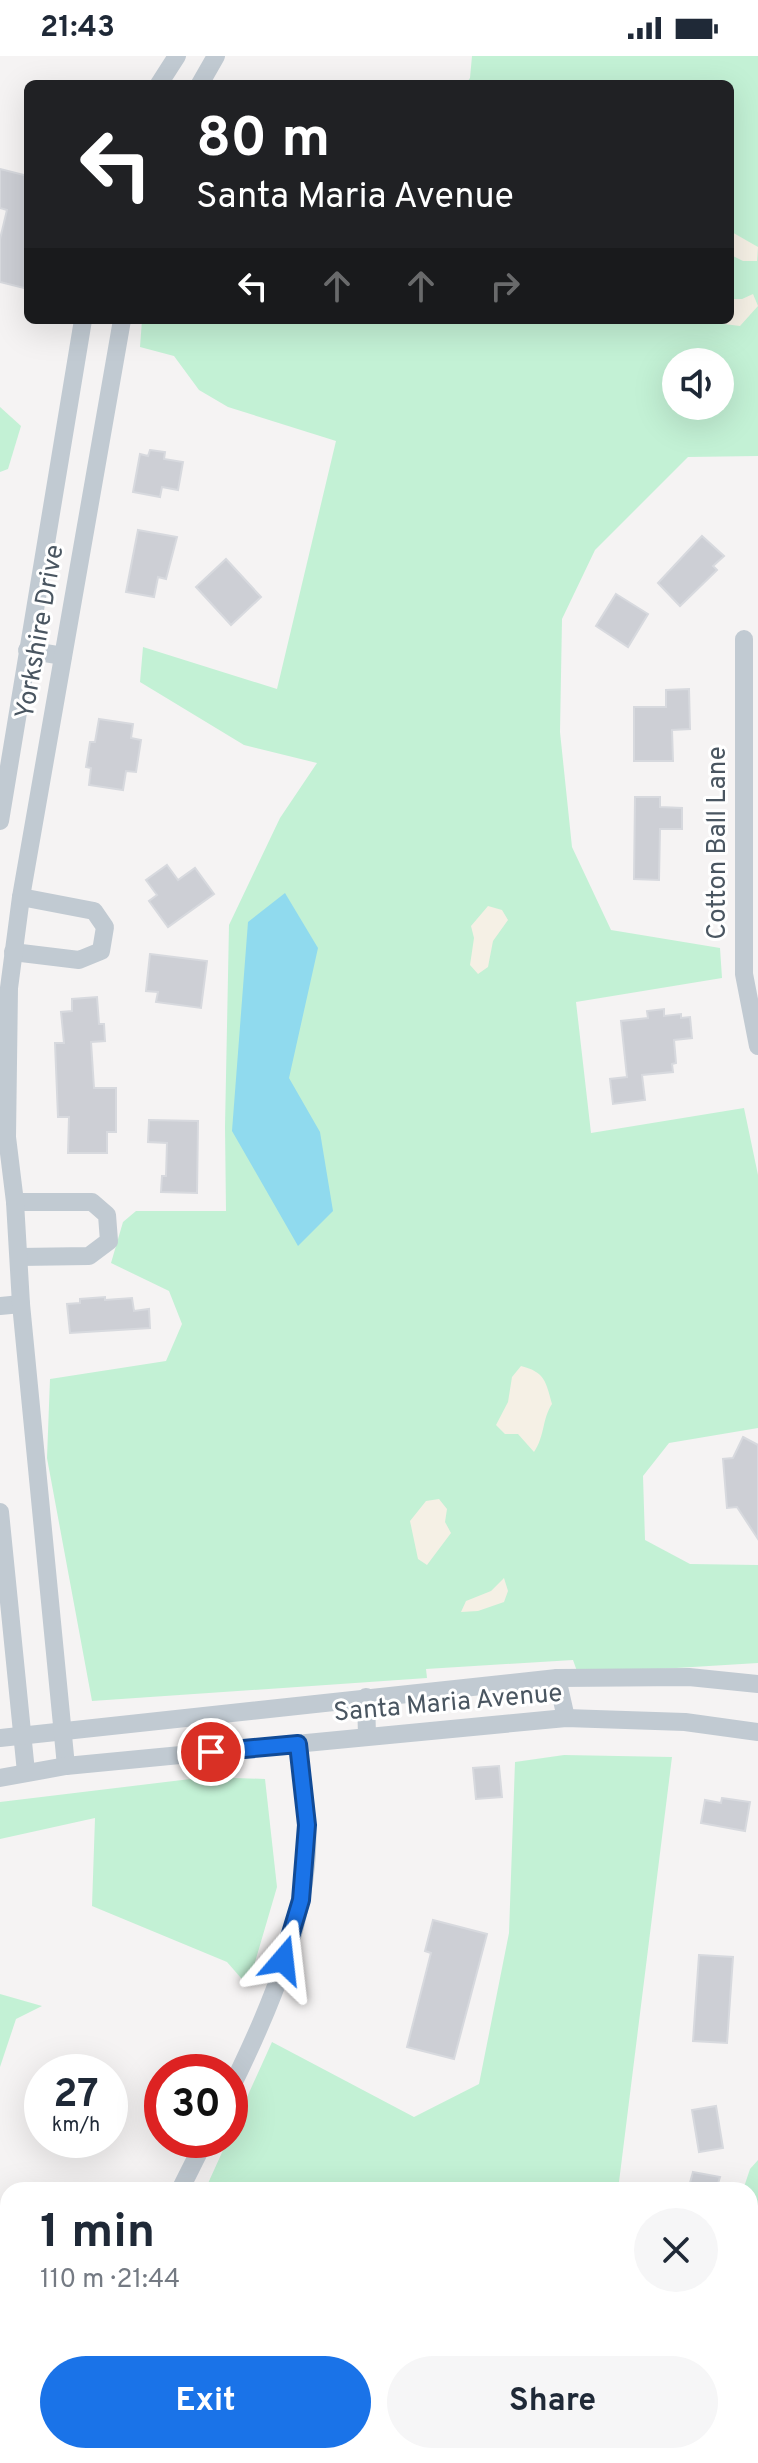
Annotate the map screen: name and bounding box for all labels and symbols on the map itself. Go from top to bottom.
street label: Yorkshire Drive [9,542,73,722]
street label: Cotton Ball Lane [702,746,735,940]
street label: Santa Maria Avenue [332,1678,564,1730]
pin [177,1718,245,1786]
position arrow [241,1918,325,2002]
speed limit sign: 30 [144,2054,248,2158]

